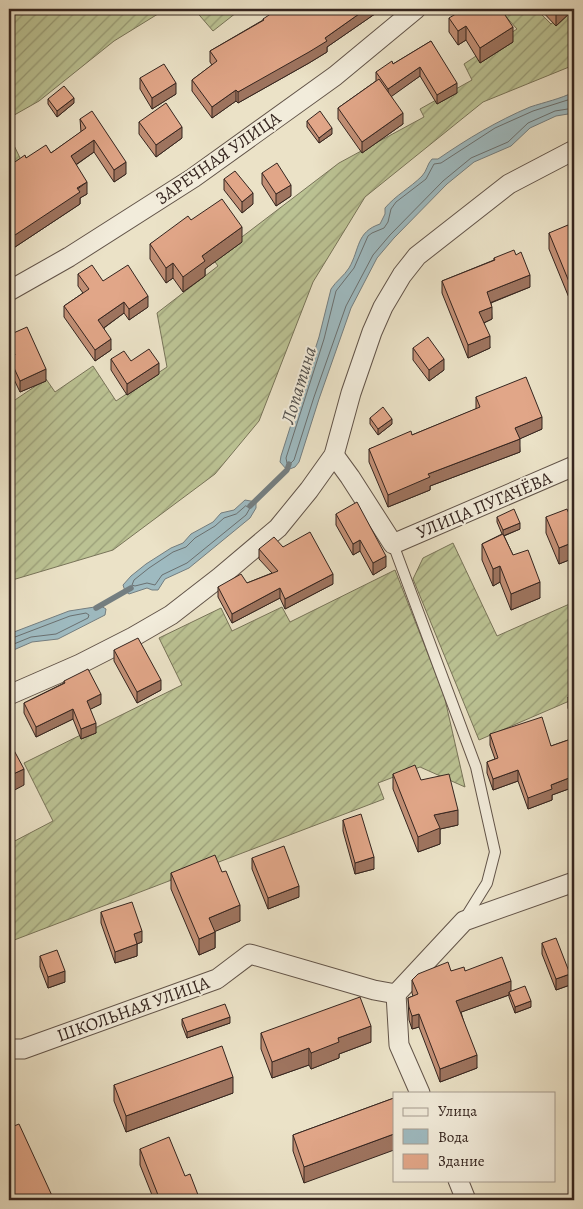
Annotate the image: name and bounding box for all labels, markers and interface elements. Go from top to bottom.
street label: ЗАРЕЧНАЯ УЛИЦА [151,106,286,210]
water label: Лопатина [275,343,323,428]
street label: УЛИЦА ПУГАЧЁВА [413,465,556,544]
street label: ШКОЛЬНАЯ УЛИЦА [53,970,213,1048]
legend [393,1092,556,1182]
text: Улица [438,1101,477,1121]
text: Вода [438,1127,469,1147]
text: Здание [438,1151,485,1171]

